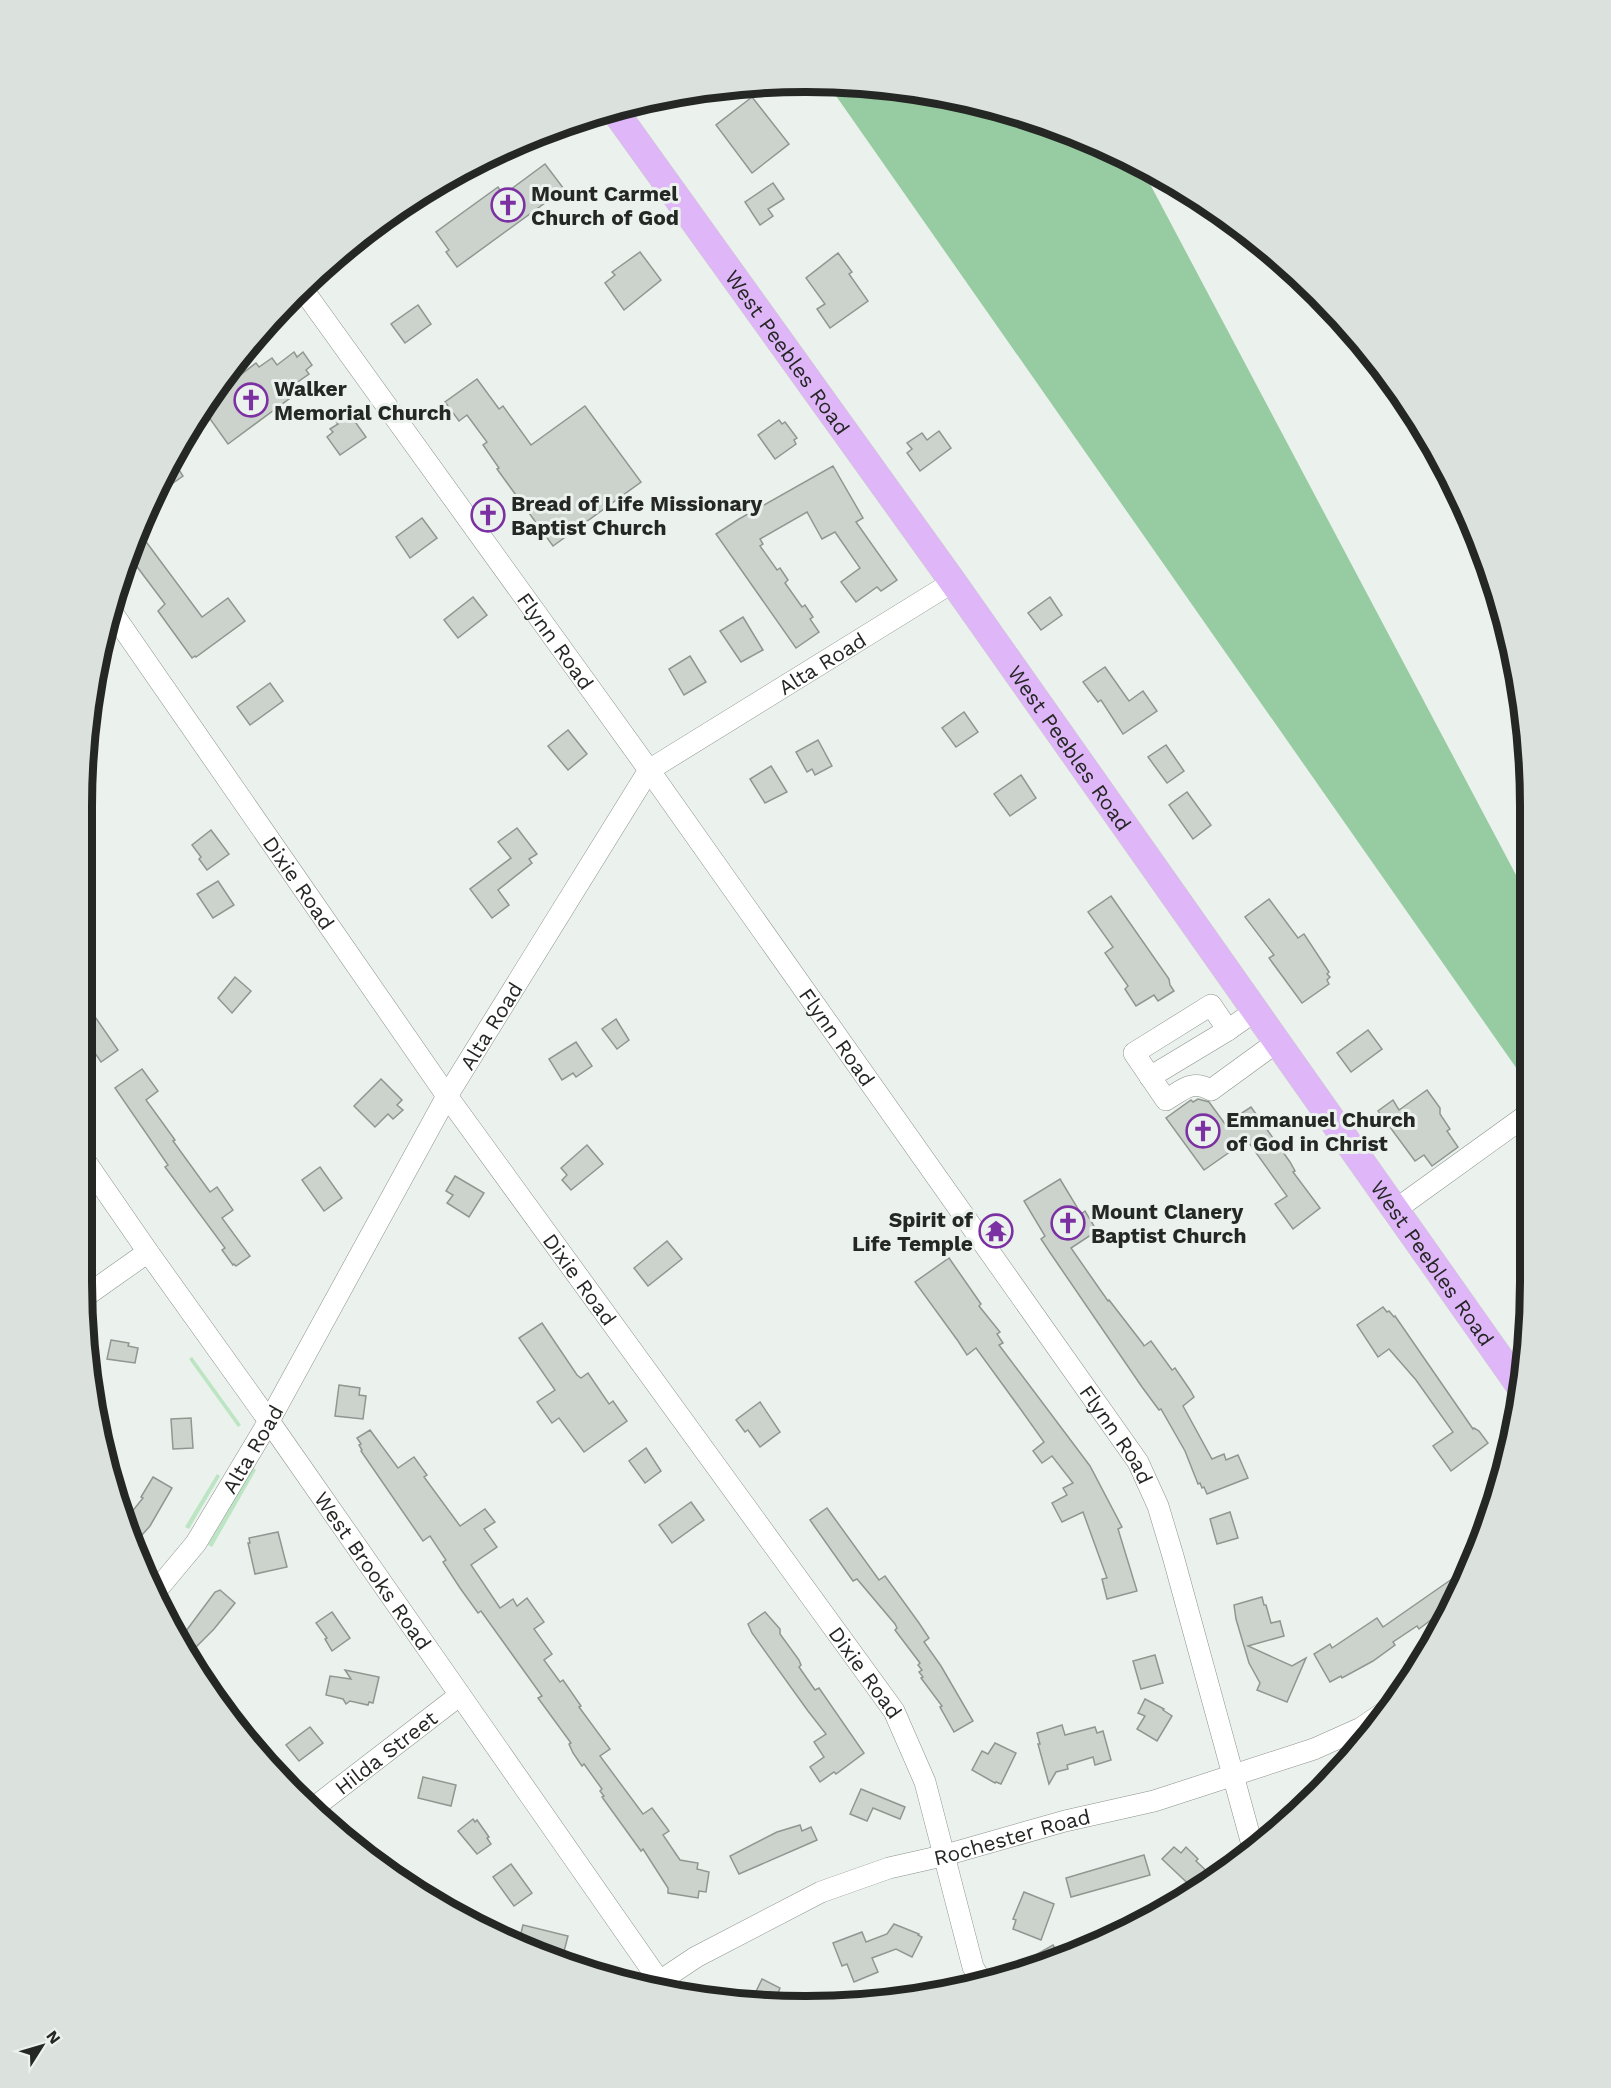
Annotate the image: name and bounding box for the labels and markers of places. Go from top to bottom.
place label: Mount Carmel Church of God [531,181,679,230]
church icon: Mount Carmel Church of God [490,187,526,223]
place label: Walker Memorial Church [274,376,452,425]
church icon: Walker Memorial Church [233,382,269,418]
place label: Bread of Life Missionary Baptist Church [511,491,763,540]
church icon: Bread of Life Missionary Baptist Church [470,497,506,533]
place label: Emmanuel Church of God in Christ [1226,1107,1416,1156]
church icon: Emmanuel Church of God in Christ [1185,1113,1221,1149]
place label: Mount Clanery Baptist Church [1091,1199,1246,1248]
church icon: Mount Clanery Baptist Church [1050,1205,1086,1241]
place label: Spirit of Life Temple [852,1207,973,1256]
temple icon: Spirit of Life Temple [978,1213,1014,1249]

